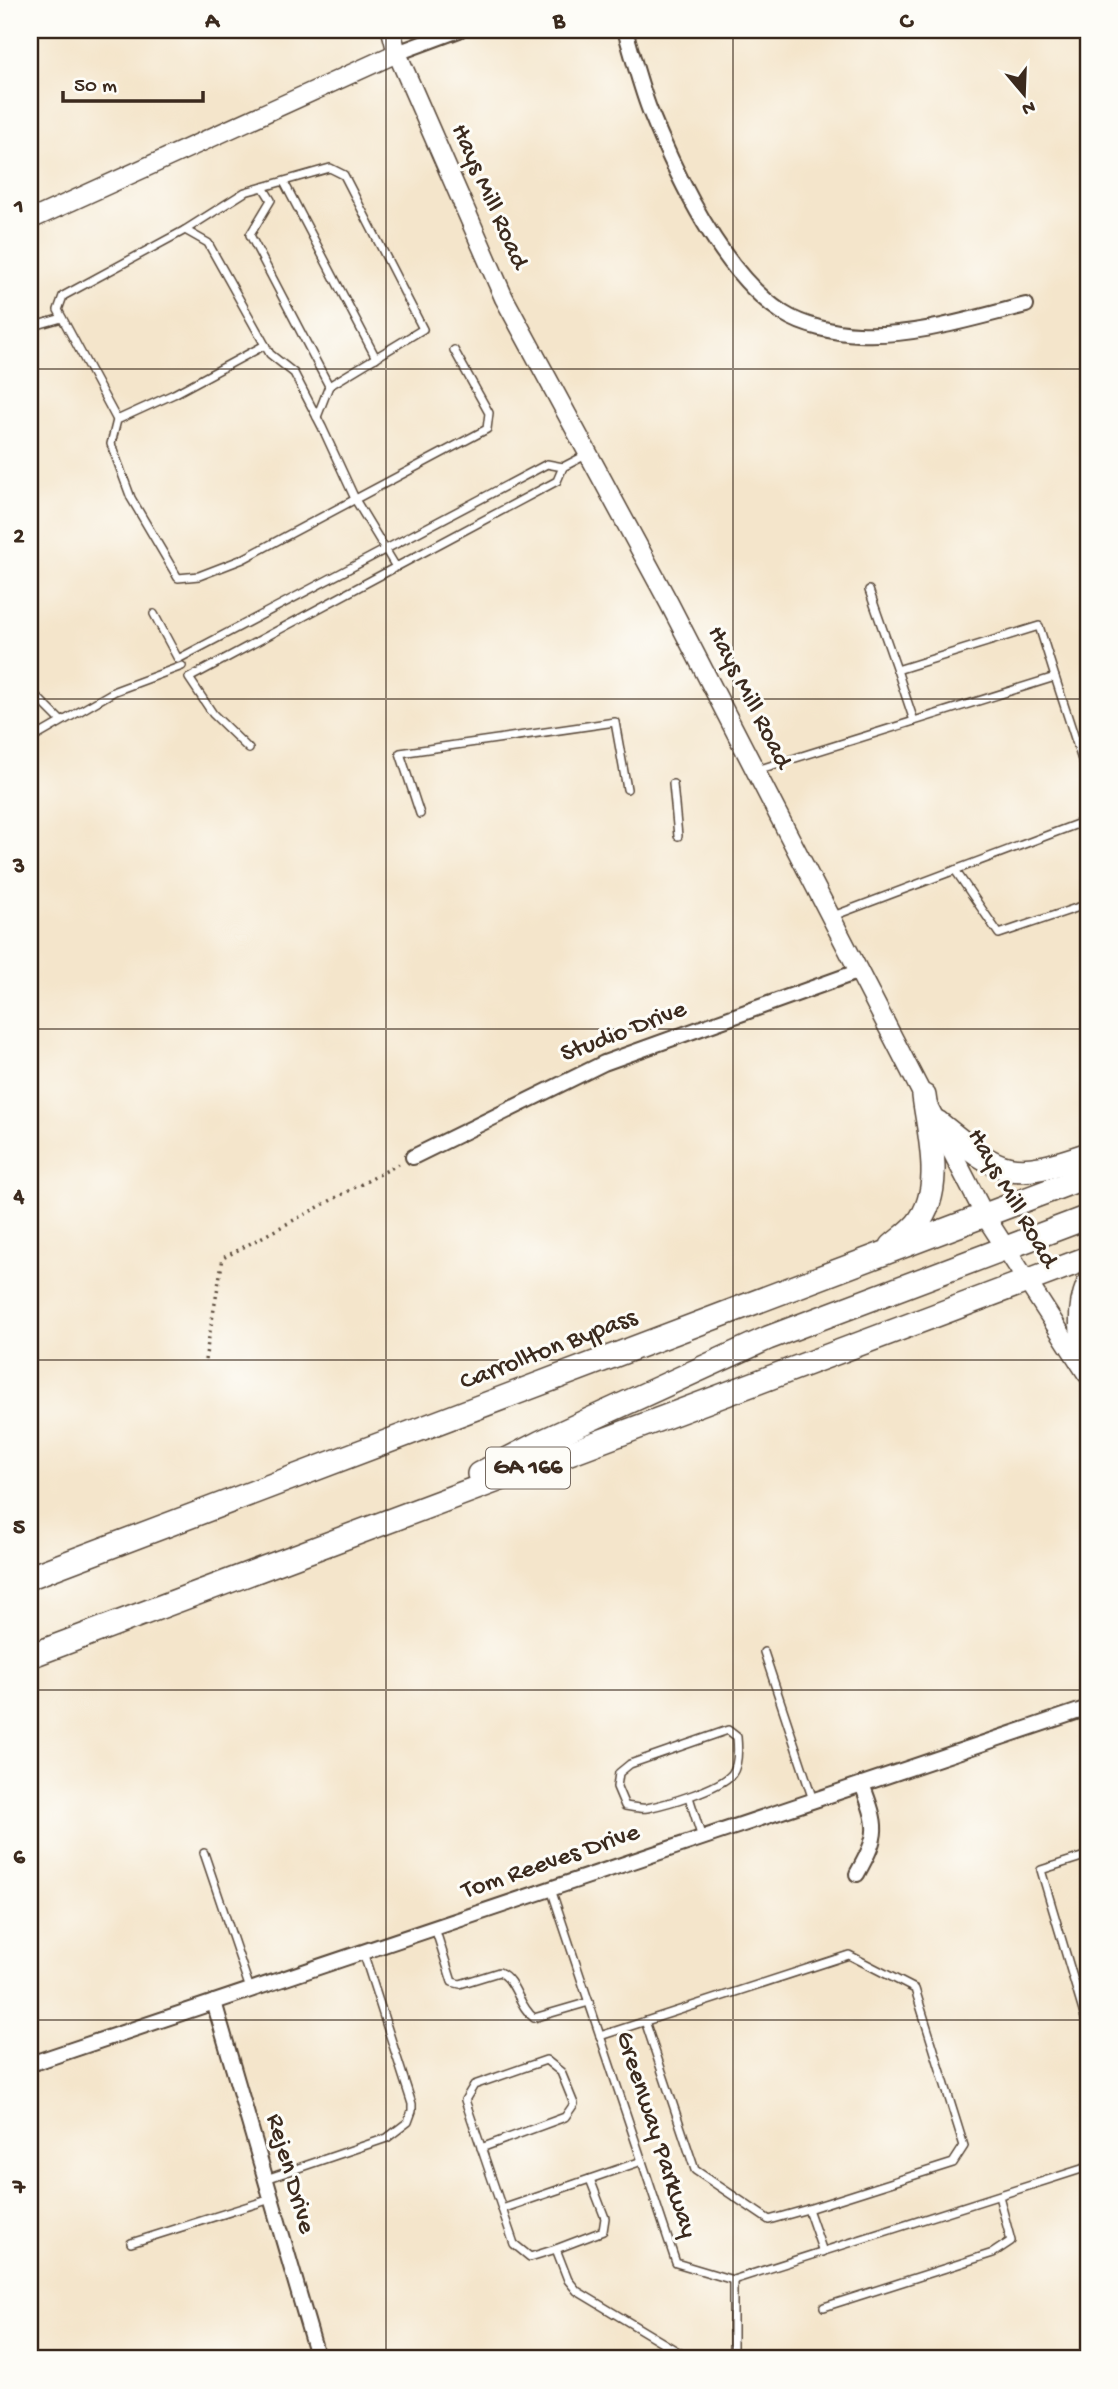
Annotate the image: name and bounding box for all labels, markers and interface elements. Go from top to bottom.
text: A [204,9,220,36]
text: B [552,9,566,36]
text: C [900,9,915,36]
scale bar [63,60,203,104]
north arrow [988,60,1058,130]
text: 50 m [74,75,117,100]
text: N [1019,94,1038,120]
street label: Hays Mill Road [442,119,535,276]
text: 1 [13,194,24,221]
text: 2 [13,524,25,551]
street label: Hays Mill Road [699,622,798,776]
text: 3 [12,854,25,881]
street label: Studio Drive [557,995,692,1071]
street label: Hays Mill Road [959,1124,1064,1276]
text: 4 [13,1184,25,1211]
street label: Carrollton Bypass [456,1303,643,1399]
road number: GA 166 [486,1448,570,1488]
text: 5 [13,1515,25,1542]
street label: Tom Reeves Drive [456,1818,644,1909]
text: 6 [13,1845,26,1872]
street label: Greenway Parkway [607,2028,703,2242]
street label: Rejen Drive [257,2111,321,2238]
text: 7 [12,2175,26,2202]

